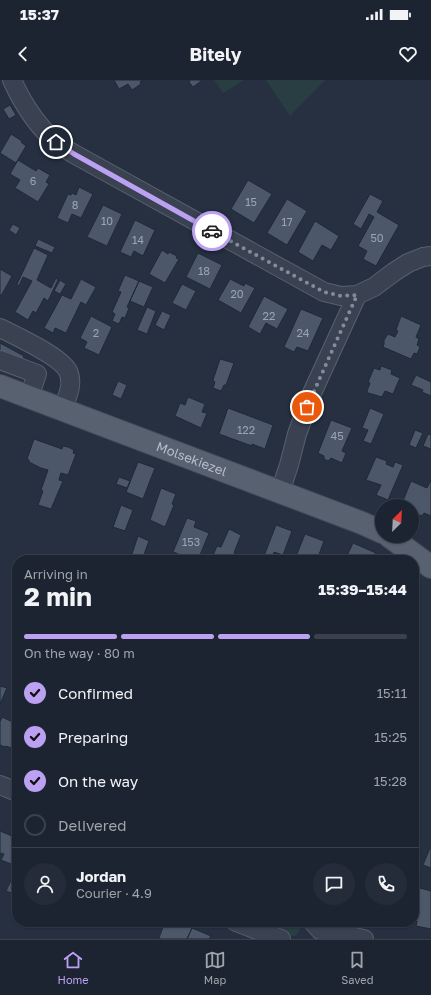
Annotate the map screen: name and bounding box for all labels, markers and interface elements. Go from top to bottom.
text: 15:37 [20,5,59,23]
icon: back [12,43,34,65]
text: Bitely [190,43,241,65]
icon: heart [397,43,419,65]
pin [39,125,73,159]
icon: home [45,131,67,153]
house number: 6 [30,174,37,187]
house number: 15 [245,195,257,208]
house number: 8 [72,198,79,211]
courier [192,211,232,251]
house number: 10 [101,214,113,227]
house number: 17 [281,215,293,228]
icon: car [201,220,223,242]
house number: 50 [370,231,384,244]
house number: 14 [132,233,144,246]
house number: 18 [198,264,210,277]
house number: 20 [230,287,244,300]
house number: 22 [263,309,275,322]
house number: 2 [93,326,99,339]
house number: 24 [296,326,310,339]
pin [290,390,324,424]
icon: bag [296,396,318,418]
house number: 122 [237,423,255,436]
house number: 45 [330,429,344,442]
street label: Molsekiezel [154,438,229,479]
north arrow [375,499,419,543]
map controls [375,499,419,543]
house number: 153 [182,535,200,548]
text: Arriving in [24,566,88,582]
text: 15:39–15:44 [318,580,407,598]
text: 2 min [24,581,92,612]
text: On the way · 80 m [24,645,135,661]
icon: check [24,682,46,704]
text: Confirmed [58,684,133,702]
text: 15:11 [377,685,407,701]
icon: check [24,726,46,748]
text: Preparing [58,728,128,746]
text: 15:25 [374,729,407,745]
icon: check [24,770,46,792]
text: On the way [58,772,138,790]
text: 15:28 [374,773,407,789]
text: Delivered [58,816,126,834]
button: person [24,863,66,905]
button: chat [313,863,355,905]
button: phone [365,863,407,905]
text: Jordan [76,867,126,885]
text: Courier · 4.9 [76,885,152,901]
tab: Home [58,949,89,986]
tab: Map [204,949,226,986]
tab: Saved [341,949,373,986]

